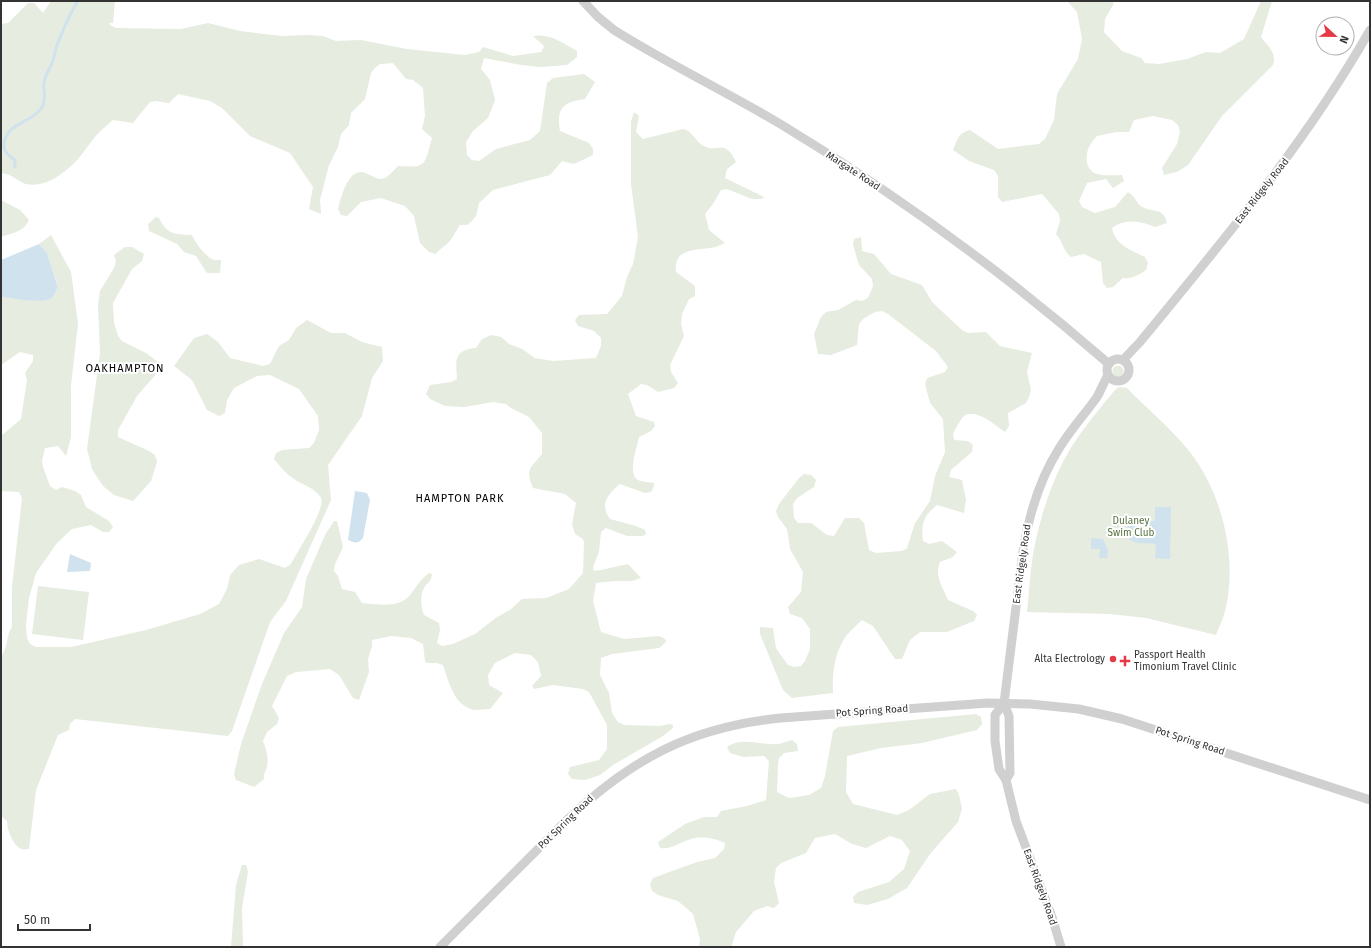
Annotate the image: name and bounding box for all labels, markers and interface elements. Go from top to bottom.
north arrow [1315,16,1355,56]
text: N [1336,34,1351,45]
street label: Margate Road [824,149,882,193]
street label: East Ridgely Road [1233,156,1291,226]
district label: OAKHAMPTON [85,362,165,375]
district label: HAMPTON PARK [416,492,504,505]
park label: Dulaney Swim Club [1108,515,1154,539]
street label: East Ridgely Road [1010,523,1034,605]
place label: Passport Health Timonium Travel Clinic [1134,649,1237,673]
place label: Alta Electrology [1034,653,1105,665]
marker: Alta Electrology [1108,654,1118,664]
marker: Passport Health Timonium Travel Clinic [1119,655,1131,667]
street label: Pot Spring Road [835,702,909,720]
street label: Pot Spring Road [1154,724,1226,758]
street label: Pot Spring Road [536,793,596,851]
street label: East Ridgely Road [1021,847,1059,927]
scale bar [18,906,90,932]
text: 50 m [24,913,50,927]

